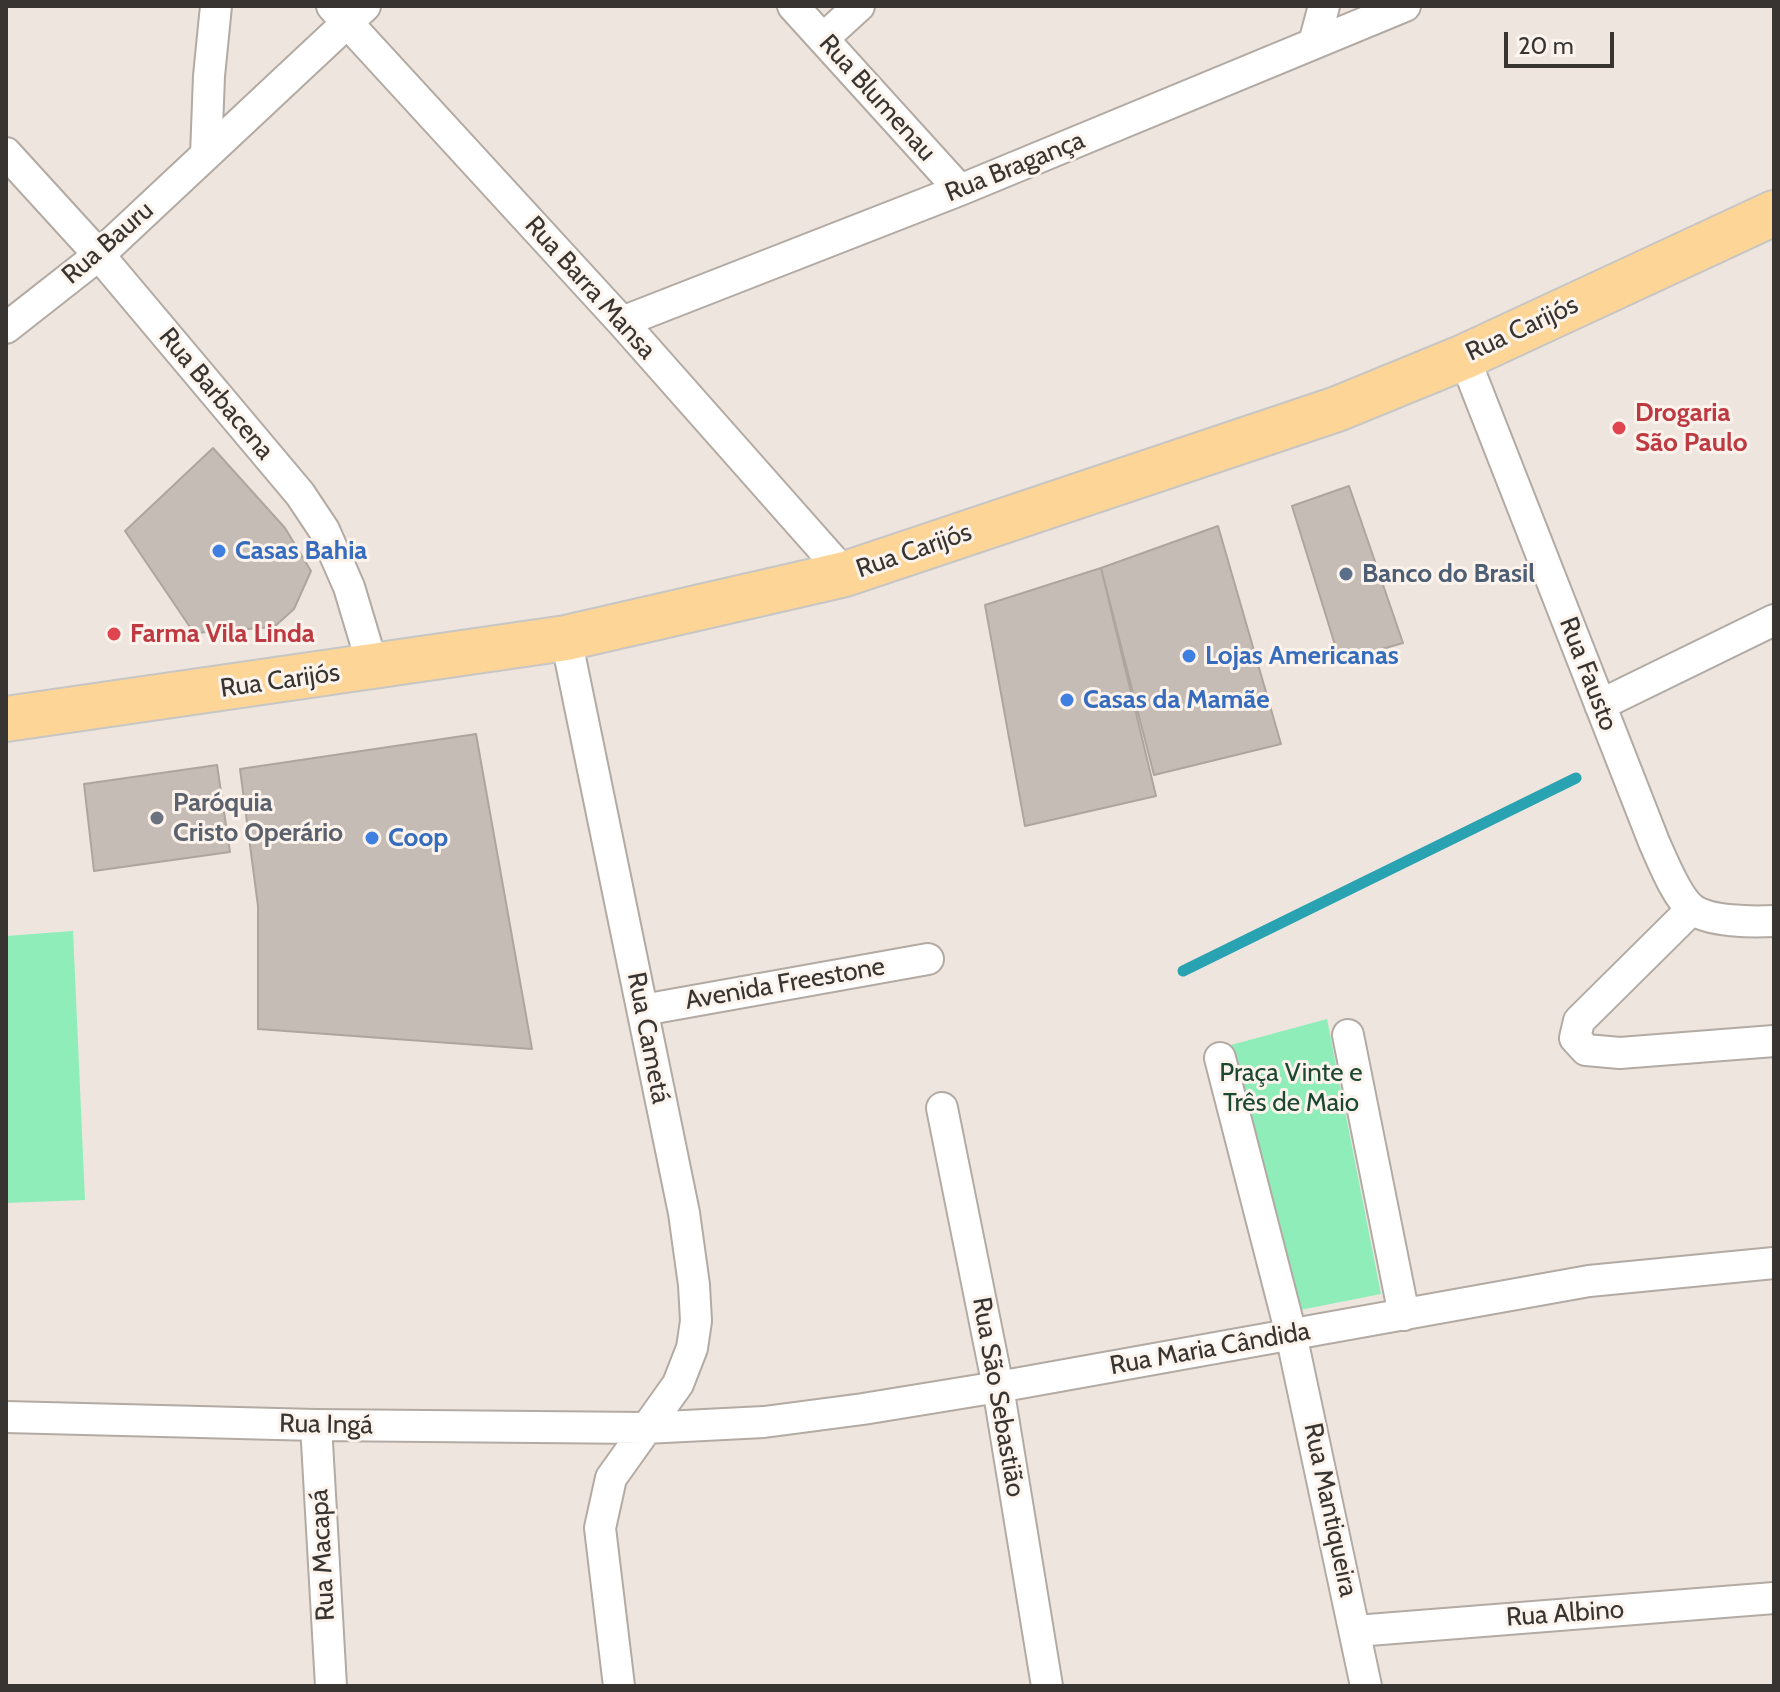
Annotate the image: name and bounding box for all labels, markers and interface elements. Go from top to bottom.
scale bar [1508,16,1618,66]
street label: Rua Blumenau [812,28,942,168]
text: 20 m [1518,31,1574,60]
street label: Rua Bragança [941,125,1089,209]
street label: Rua Bauru [56,195,160,291]
street label: Rua Barra Mansa [518,210,662,366]
street label: Rua Carijós [1461,289,1583,369]
street label: Rua Barbacena [152,322,280,466]
place label: Drogaria São Paulo [1635,397,1748,458]
marker: Drogaria São Paulo [1610,419,1628,437]
street label: Rua Carijós [852,517,976,585]
place label: Casas Bahia [235,535,367,567]
marker: Casas Bahia [210,542,228,560]
place label: Banco do Brasil [1362,558,1535,590]
marker: Banco do Brasil [1337,565,1355,583]
street label: Rua Fausto [1552,613,1624,735]
place label: Farma Vila Linda [130,618,315,650]
marker: Farma Vila Linda [105,625,123,643]
place label: Lojas Americanas [1205,640,1399,672]
marker: Lojas Americanas [1180,647,1198,665]
street label: Rua Carijós [218,657,342,705]
place label: Casas da Mamãe [1083,684,1270,716]
marker: Casas da Mamãe [1058,691,1076,709]
place label: Paróquia Cristo Operário [173,787,343,848]
marker: Paróquia Cristo Operário [148,809,166,827]
place label: Coop [388,822,448,854]
marker: Coop [363,829,381,847]
street label: Avenida Freestone [683,951,887,1017]
street label: Rua Cametá [620,970,676,1106]
park label: Praça Vinte e Três de Maio [1219,1057,1363,1118]
street label: Rua São Sebastião [965,1295,1031,1499]
street label: Rua Maria Cândida [1107,1316,1313,1382]
street label: Rua Ingá [279,1409,373,1441]
street label: Rua Mantiqueira [1296,1420,1364,1600]
street label: Rua Macapá [304,1488,342,1622]
street label: Rua Albino [1505,1594,1625,1634]

